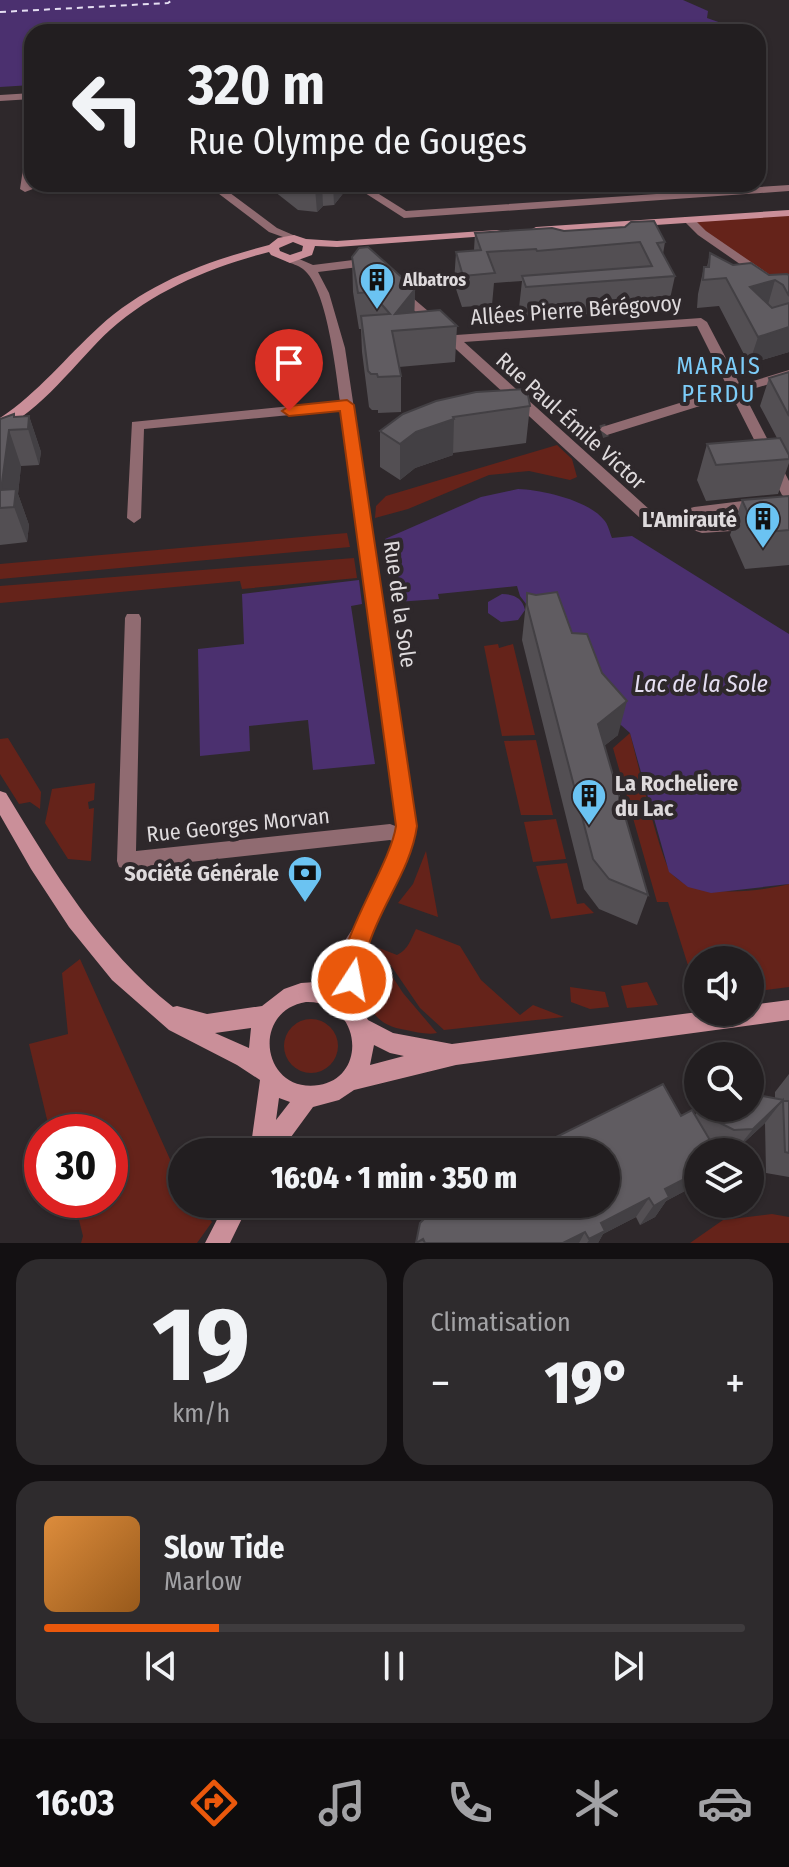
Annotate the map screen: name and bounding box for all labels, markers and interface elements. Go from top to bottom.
text: 320 m [188,52,325,119]
icon: left [56,56,160,160]
text: Rue Olympe de Gouges [188,120,527,164]
building icon: Albatros [358,261,396,311]
place label: Albatros [402,269,466,291]
street label: Allées Pierre Bérégovoy [470,289,683,331]
pin [255,329,323,411]
icon: arrive [267,341,311,385]
street label: Rue Paul-Émile Victor [490,347,652,496]
district label: MARAIS PERDU [676,352,762,408]
building icon: L'Amirauté [744,500,782,550]
place label: L'Amirauté [642,506,737,533]
street label: Rue de la Sole [378,539,422,669]
water label: Lac de la Sole [634,670,768,698]
place label: La Rocheliere du Lac [615,770,738,822]
building icon: La Rocheliere du Lac [570,777,608,827]
street label: Rue Georges Morvan [145,802,331,848]
bank icon: Société Générale [286,854,324,904]
place label: Société Générale [124,860,279,887]
position arrow [310,938,394,1022]
map controls [684,946,764,1218]
button: sound [684,946,764,1026]
button: search [684,1042,764,1122]
speed limit sign: 30 [24,1114,128,1218]
button: layers [684,1138,764,1218]
text: 16:04 · 1 min · 350 m [271,1160,517,1196]
text: 19 [152,1283,250,1408]
text: Climatisation [431,1307,571,1338]
text: 19° [545,1347,631,1419]
text: − [431,1357,450,1410]
text: + [725,1357,745,1410]
text: km/h [172,1398,230,1429]
text: Slow Tide [164,1530,285,1566]
text: Marlow [164,1566,242,1597]
icon: previous [139,1644,183,1688]
icon: pause [372,1644,416,1688]
icon: next [606,1644,650,1688]
icon: directions [186,1775,242,1831]
icon: music [314,1775,370,1831]
icon: phone [442,1775,498,1831]
icon: climate [569,1775,625,1831]
icon: car [697,1775,753,1831]
text: 16:03 [36,1781,114,1825]

